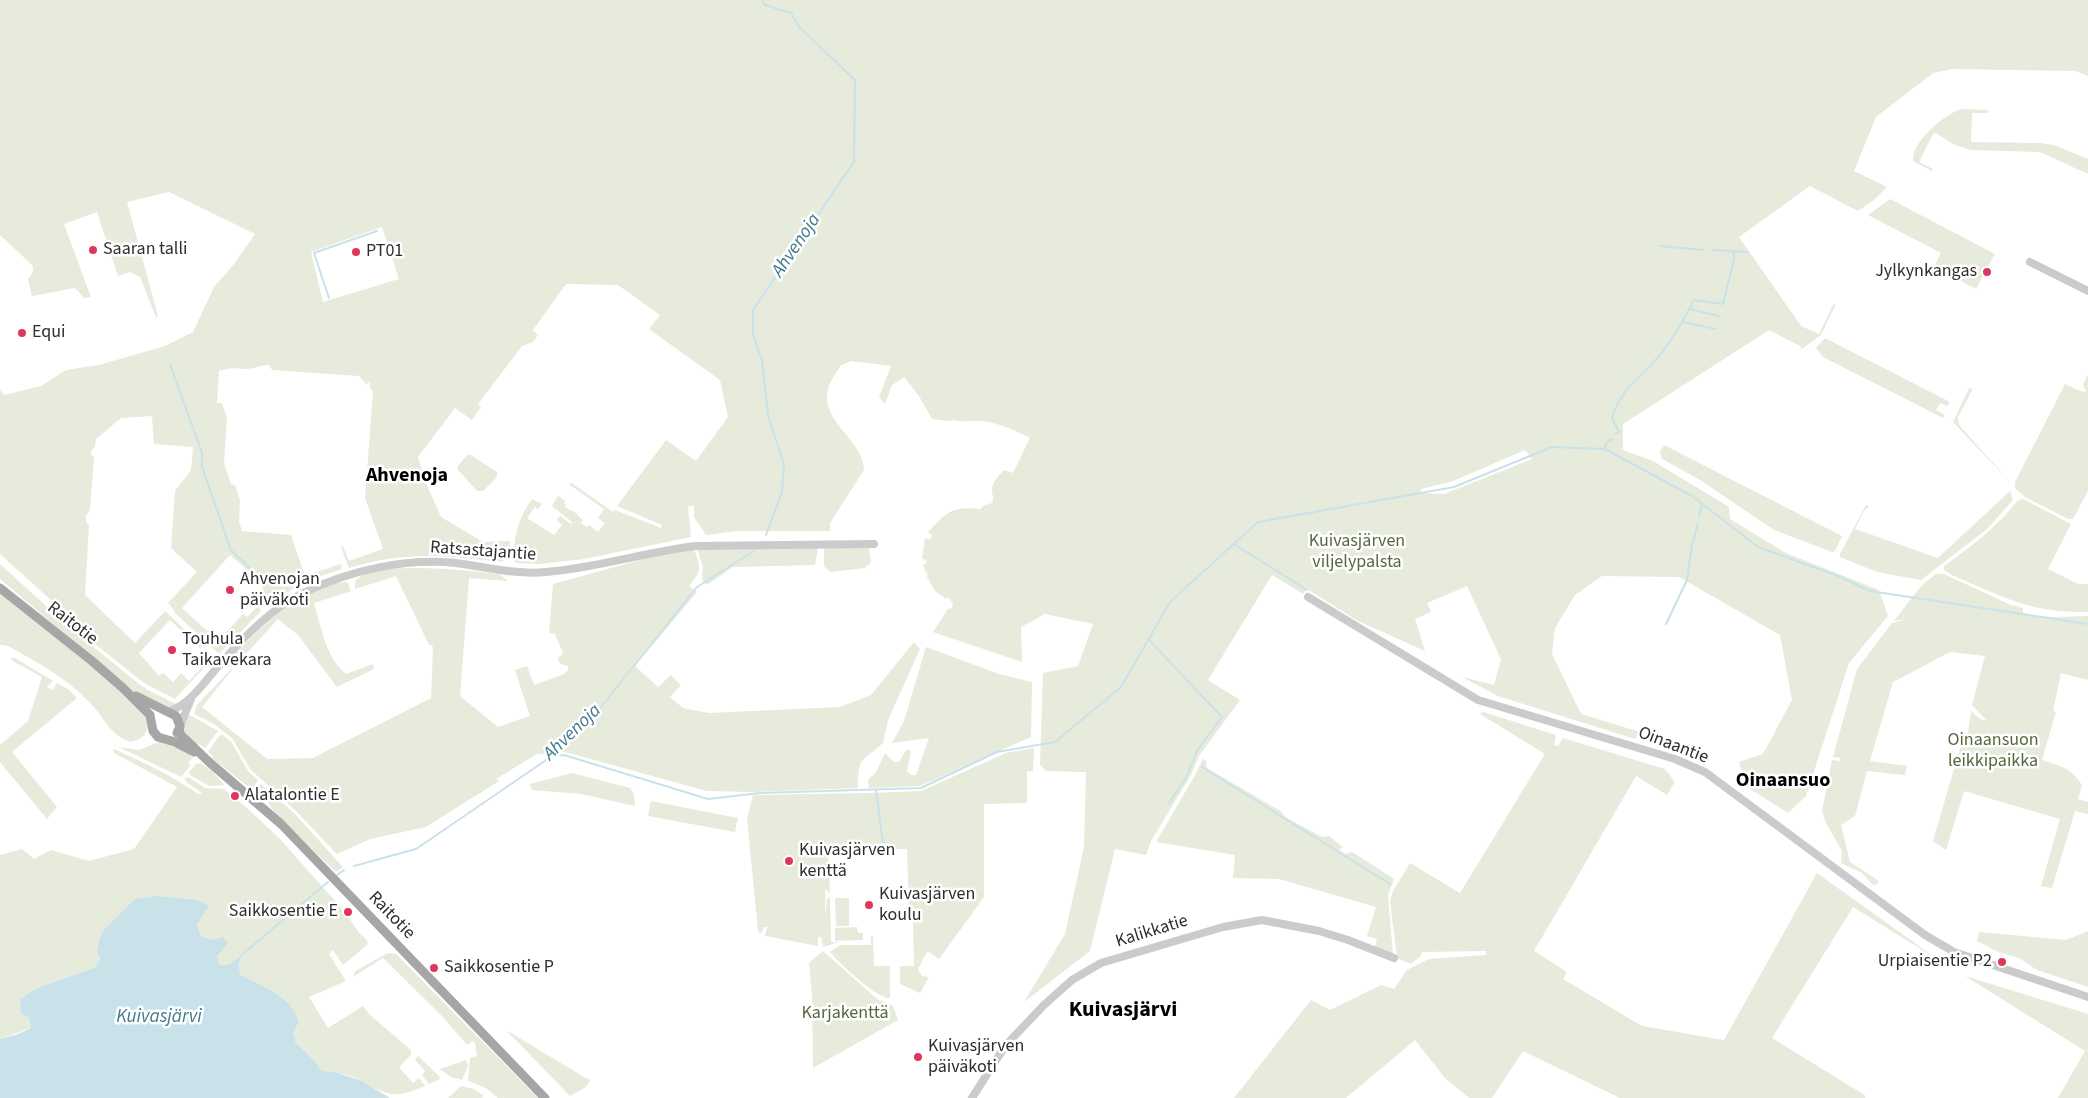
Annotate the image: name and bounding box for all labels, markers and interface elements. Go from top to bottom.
water label: Ahvenoja [768,210,826,282]
place label: Saaran talli [103,239,187,261]
place label: PT01 [366,241,403,263]
marker: Saaran talli [87,244,99,256]
marker: PT01 [350,246,362,258]
place label: Jylkynkangas [1875,261,1977,283]
marker: Jylkynkangas [1981,266,1993,278]
place label: Equi [32,322,66,344]
marker: Equi [16,327,28,339]
district label: Ahvenoja [366,465,448,489]
park label: Kuivasjärven viljelypalsta [1309,531,1405,574]
street label: Ratsastajantie [429,538,537,566]
place label: Ahvenojan päiväkoti [240,569,320,612]
marker: Ahvenojan päiväkoti [224,584,236,596]
street label: Raitotie [42,598,102,650]
place label: Touhula Taikavekara [182,629,272,672]
marker: Touhula Taikavekara [166,644,178,656]
water label: Ahvenoja [539,700,607,766]
street label: Oinaantie [1635,723,1711,769]
park label: Oinaansuon leikkipaikka [1947,730,2039,772]
district label: Oinaansuo [1736,770,1830,794]
place label: Alatalontie E [245,785,340,807]
marker: Alatalontie E [229,790,241,802]
place label: Kuivasjärven kenttä [799,840,895,882]
marker: Kuivasjärven kenttä [783,855,795,867]
place label: Kuivasjärven koulu [879,884,975,926]
street label: Raitotie [363,887,419,945]
marker: Kuivasjärven koulu [863,899,875,911]
place label: Saikkosentie E [229,901,338,923]
marker: Saikkosentie E [342,906,354,918]
street label: Kalikkatie [1113,911,1191,953]
place label: Urpiaisentie P2 [1878,951,1992,973]
marker: Urpiaisentie P2 [1996,956,2008,968]
place label: Saikkosentie P [444,957,554,979]
marker: Saikkosentie P [428,962,440,974]
district label: Kuivasjärvi [1069,998,1177,1024]
park label: Karjakenttä [801,1003,889,1025]
water label: Kuivasjärvi [116,1007,202,1029]
place label: Kuivasjärven päiväkoti [928,1036,1024,1078]
marker: Kuivasjärven päiväkoti [912,1051,924,1063]

